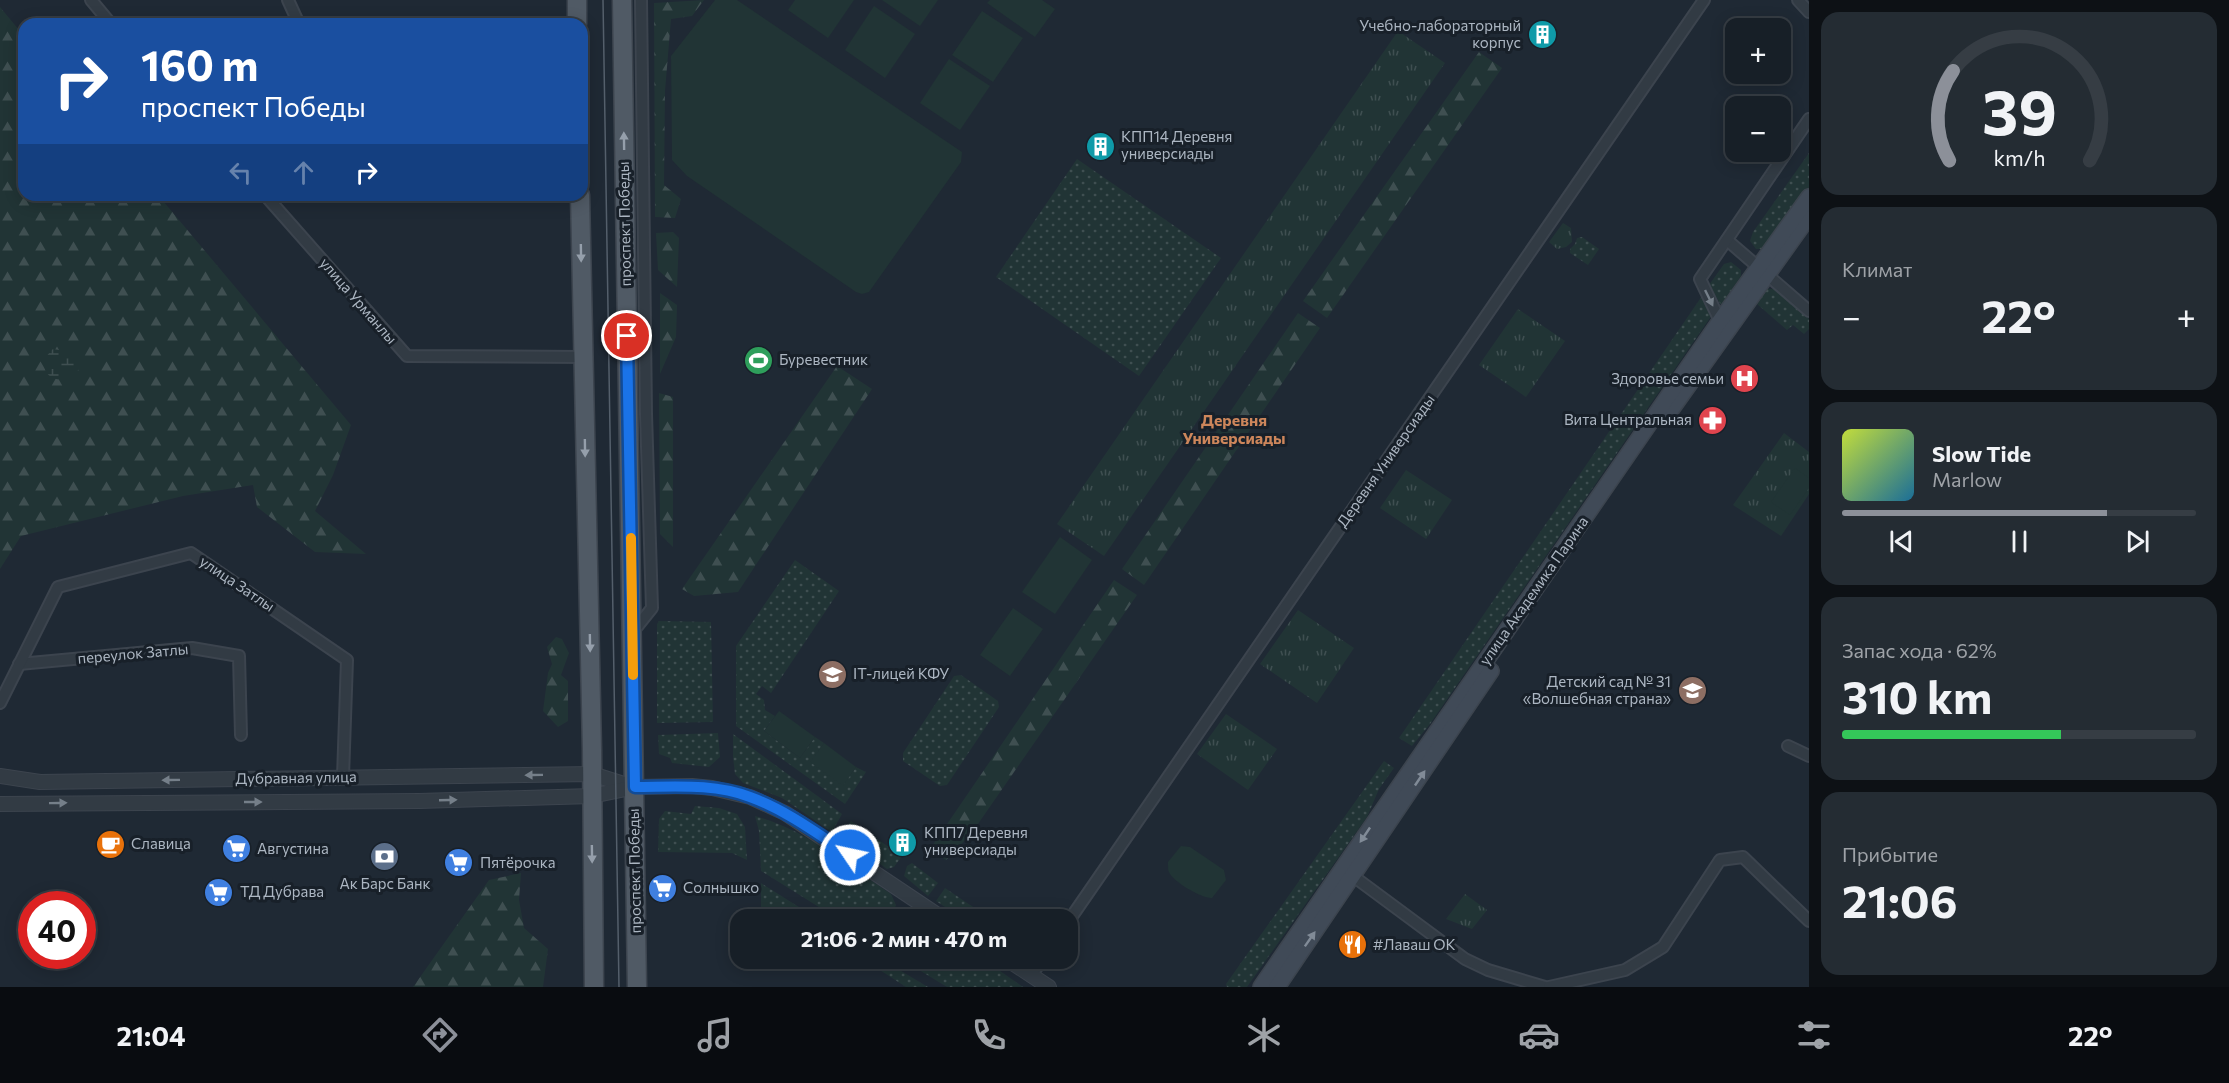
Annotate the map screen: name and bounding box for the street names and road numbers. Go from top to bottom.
street label: проспект Победы [614,161,634,287]
street label: улица Урманлы [316,254,401,347]
street label: Деревня Универсиады [1332,391,1438,530]
street label: улица Академика Парина [1475,513,1591,668]
street label: улица Затлы [197,552,278,615]
street label: переулок Затлы [77,639,189,667]
street label: Дубравная улица [235,767,357,787]
street label: проспект Победы [624,808,644,934]

